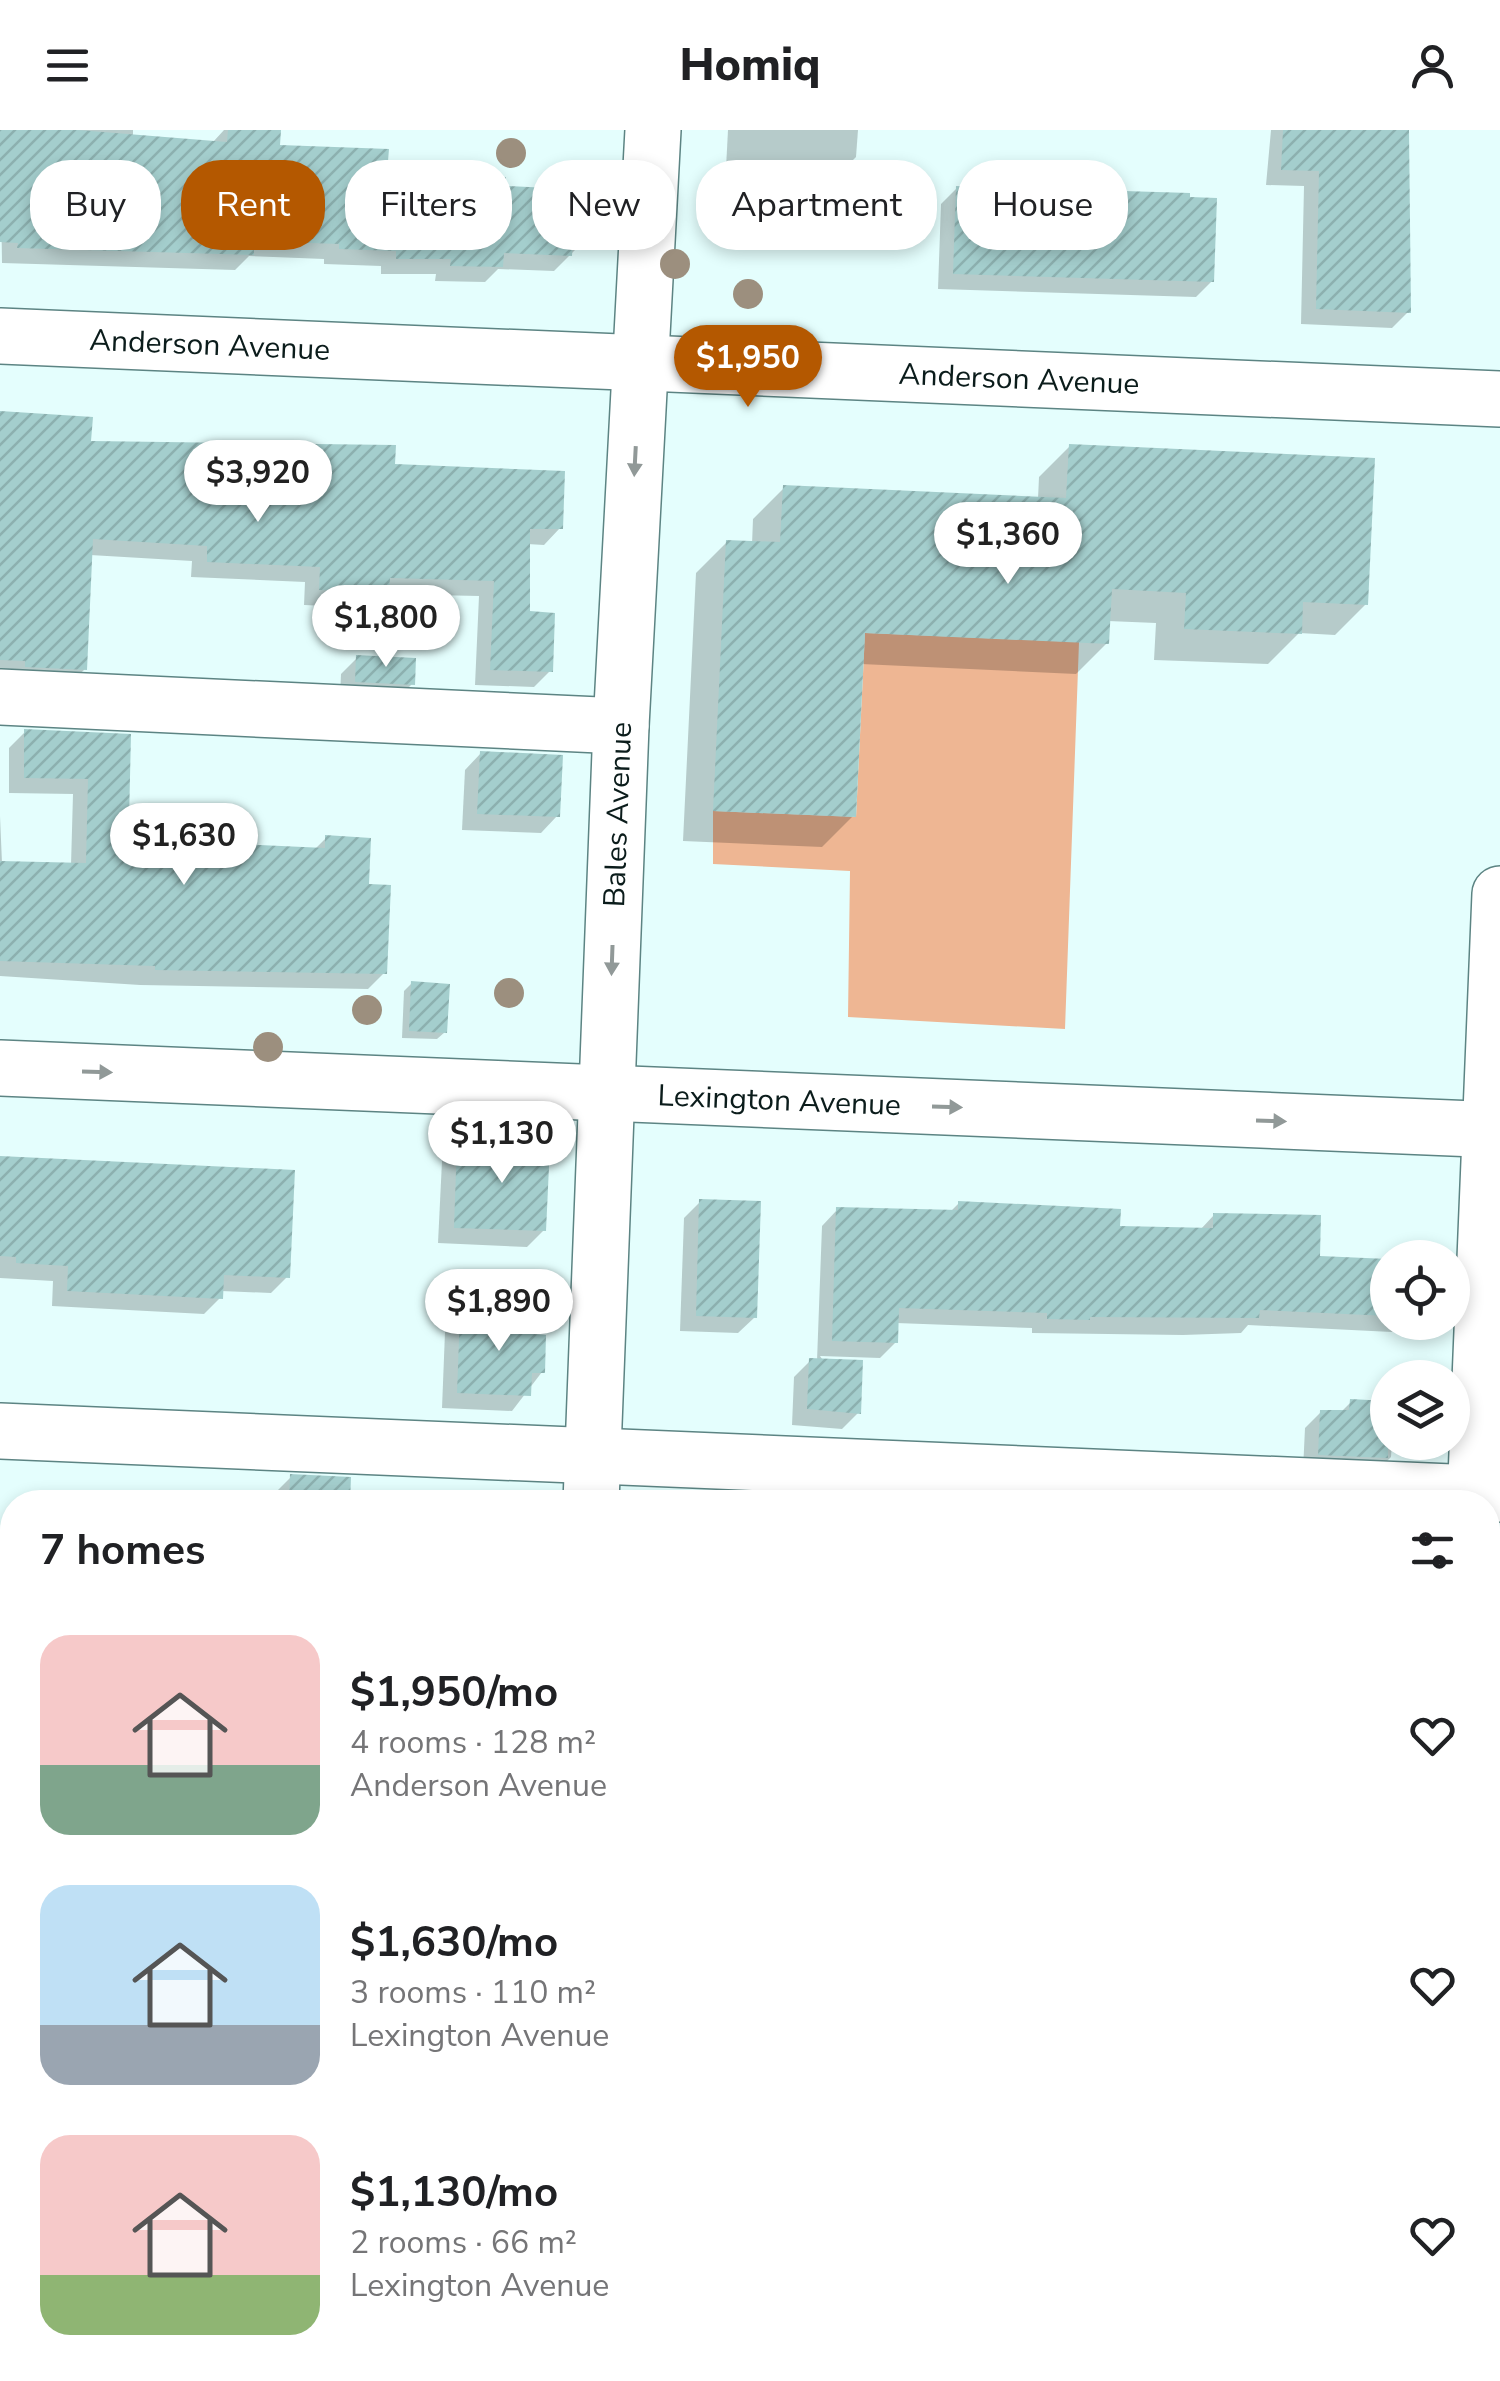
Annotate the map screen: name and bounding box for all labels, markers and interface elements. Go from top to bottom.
text: Homiq [679,35,821,96]
icon: menu [40,38,95,93]
icon: person [1405,38,1460,93]
chip: Buy [30,160,161,250]
chip: Rent [181,160,325,250]
chip: Filters [345,160,512,250]
chip: New [532,160,676,250]
chip: Apartment [696,160,937,250]
chip: House [957,160,1128,250]
street label: Anderson Avenue [89,320,331,371]
pin: $1,950 [667,325,829,410]
text: $1,950 [696,336,800,379]
street label: Anderson Avenue [898,354,1140,405]
pin: $3,920 [177,440,339,525]
one-way arrow [627,445,643,477]
text: $3,920 [206,451,310,494]
pin: $1,360 [927,502,1089,587]
text: $1,360 [956,513,1060,556]
pin: $1,800 [305,585,467,670]
text: $1,800 [334,596,438,639]
street label: Bales Avenue [594,721,642,908]
pin: $1,630 [103,803,265,888]
text: $1,630 [132,814,236,857]
one-way arrow [604,945,620,977]
one-way arrow [82,1064,114,1080]
street label: Lexington Avenue [657,1075,902,1126]
one-way arrow [931,1099,963,1115]
pin: $1,130 [421,1101,583,1186]
text: $1,130 [450,1112,554,1155]
one-way arrow [1256,1113,1288,1129]
map controls [1370,1240,1470,1460]
button: locate [1370,1240,1470,1340]
pin: $1,890 [418,1269,580,1354]
text: $1,890 [447,1280,551,1323]
button: layers [1370,1360,1470,1460]
text: 7 homes [40,1522,205,1579]
icon: filters [1405,1523,1460,1578]
text: $1,950/mo [350,1664,558,1721]
icon: home [120,1675,240,1795]
icon: heart [1405,1708,1460,1763]
text: 4 rooms · 128 m² [350,1721,596,1764]
text: Anderson Avenue [350,1764,607,1807]
text: $1,630/mo [350,1914,558,1971]
icon: home [120,1925,240,2045]
icon: heart [1405,1958,1460,2013]
text: 3 rooms · 110 m² [350,1971,596,2014]
text: Lexington Avenue [350,2014,609,2057]
text: $1,130/mo [350,2164,558,2221]
icon: home [120,2175,240,2295]
icon: heart [1405,2208,1460,2263]
text: 2 rooms · 66 m² [350,2221,577,2264]
text: Lexington Avenue [350,2264,609,2307]

